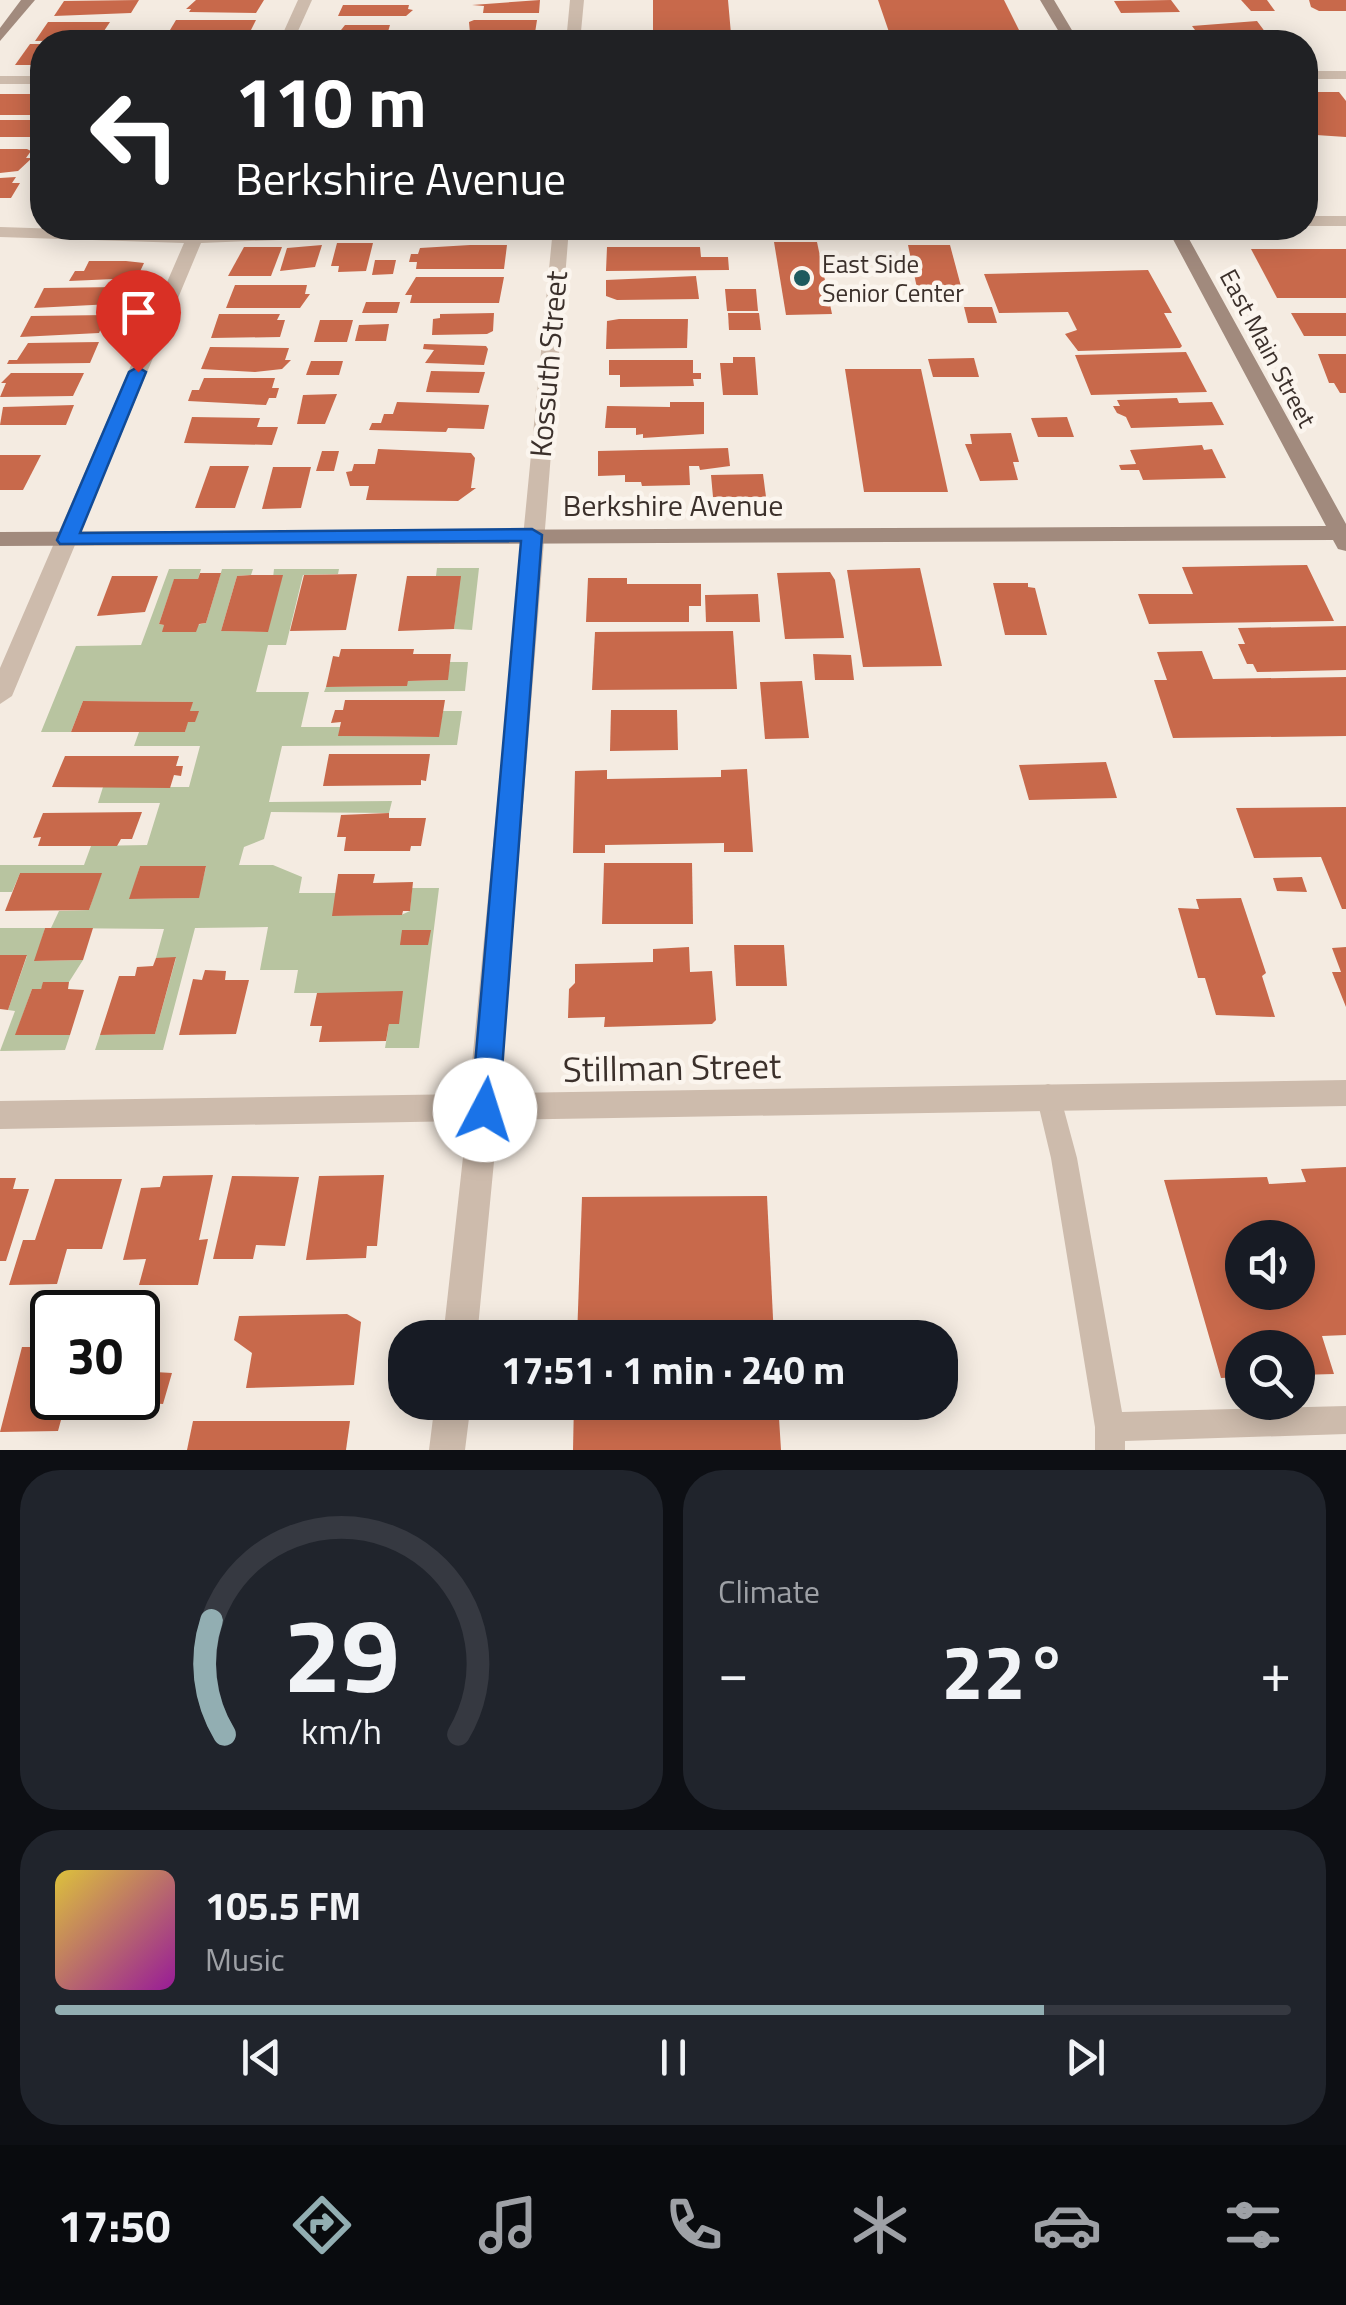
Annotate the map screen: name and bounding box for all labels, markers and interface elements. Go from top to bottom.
text: 110 m [235,48,427,154]
icon: left [70,70,200,200]
text: Berkshire Avenue [235,144,566,212]
place label: East Side Senior Center [822,245,964,312]
street label: East Main Street [1210,262,1326,434]
marker: East Side Senior Center [791,267,813,289]
street label: Kossuth Street [517,268,579,459]
pin [96,270,181,373]
icon: arrive [111,285,166,340]
street label: Berkshire Avenue [563,482,783,528]
street label: Stillman Street [562,1038,782,1096]
position arrow [433,1058,537,1162]
map controls [1225,1220,1315,1420]
button: sound [1225,1220,1315,1310]
speed limit sign: 30 [30,1290,160,1420]
button: search [1225,1330,1315,1420]
text: 17:51 · 1 min · 240 m [501,1341,845,1399]
text: Climate [718,1567,820,1615]
text: 29 [283,1574,400,1732]
text: 22° [941,1614,1068,1728]
text: − [718,1630,749,1713]
text: + [1260,1630,1291,1713]
text: km/h [301,1703,382,1758]
text: 105.5 FM [205,1877,361,1935]
text: Music [205,1935,285,1983]
icon: previous [234,2030,289,2085]
icon: pause [646,2030,701,2085]
icon: next [1058,2030,1113,2085]
icon: directions [287,2190,357,2260]
icon: music [473,2190,543,2260]
icon: phone [659,2190,729,2260]
icon: climate [845,2190,915,2260]
icon: car [1032,2190,1102,2260]
icon: filters [1218,2190,1288,2260]
text: 17:50 [58,2191,170,2259]

